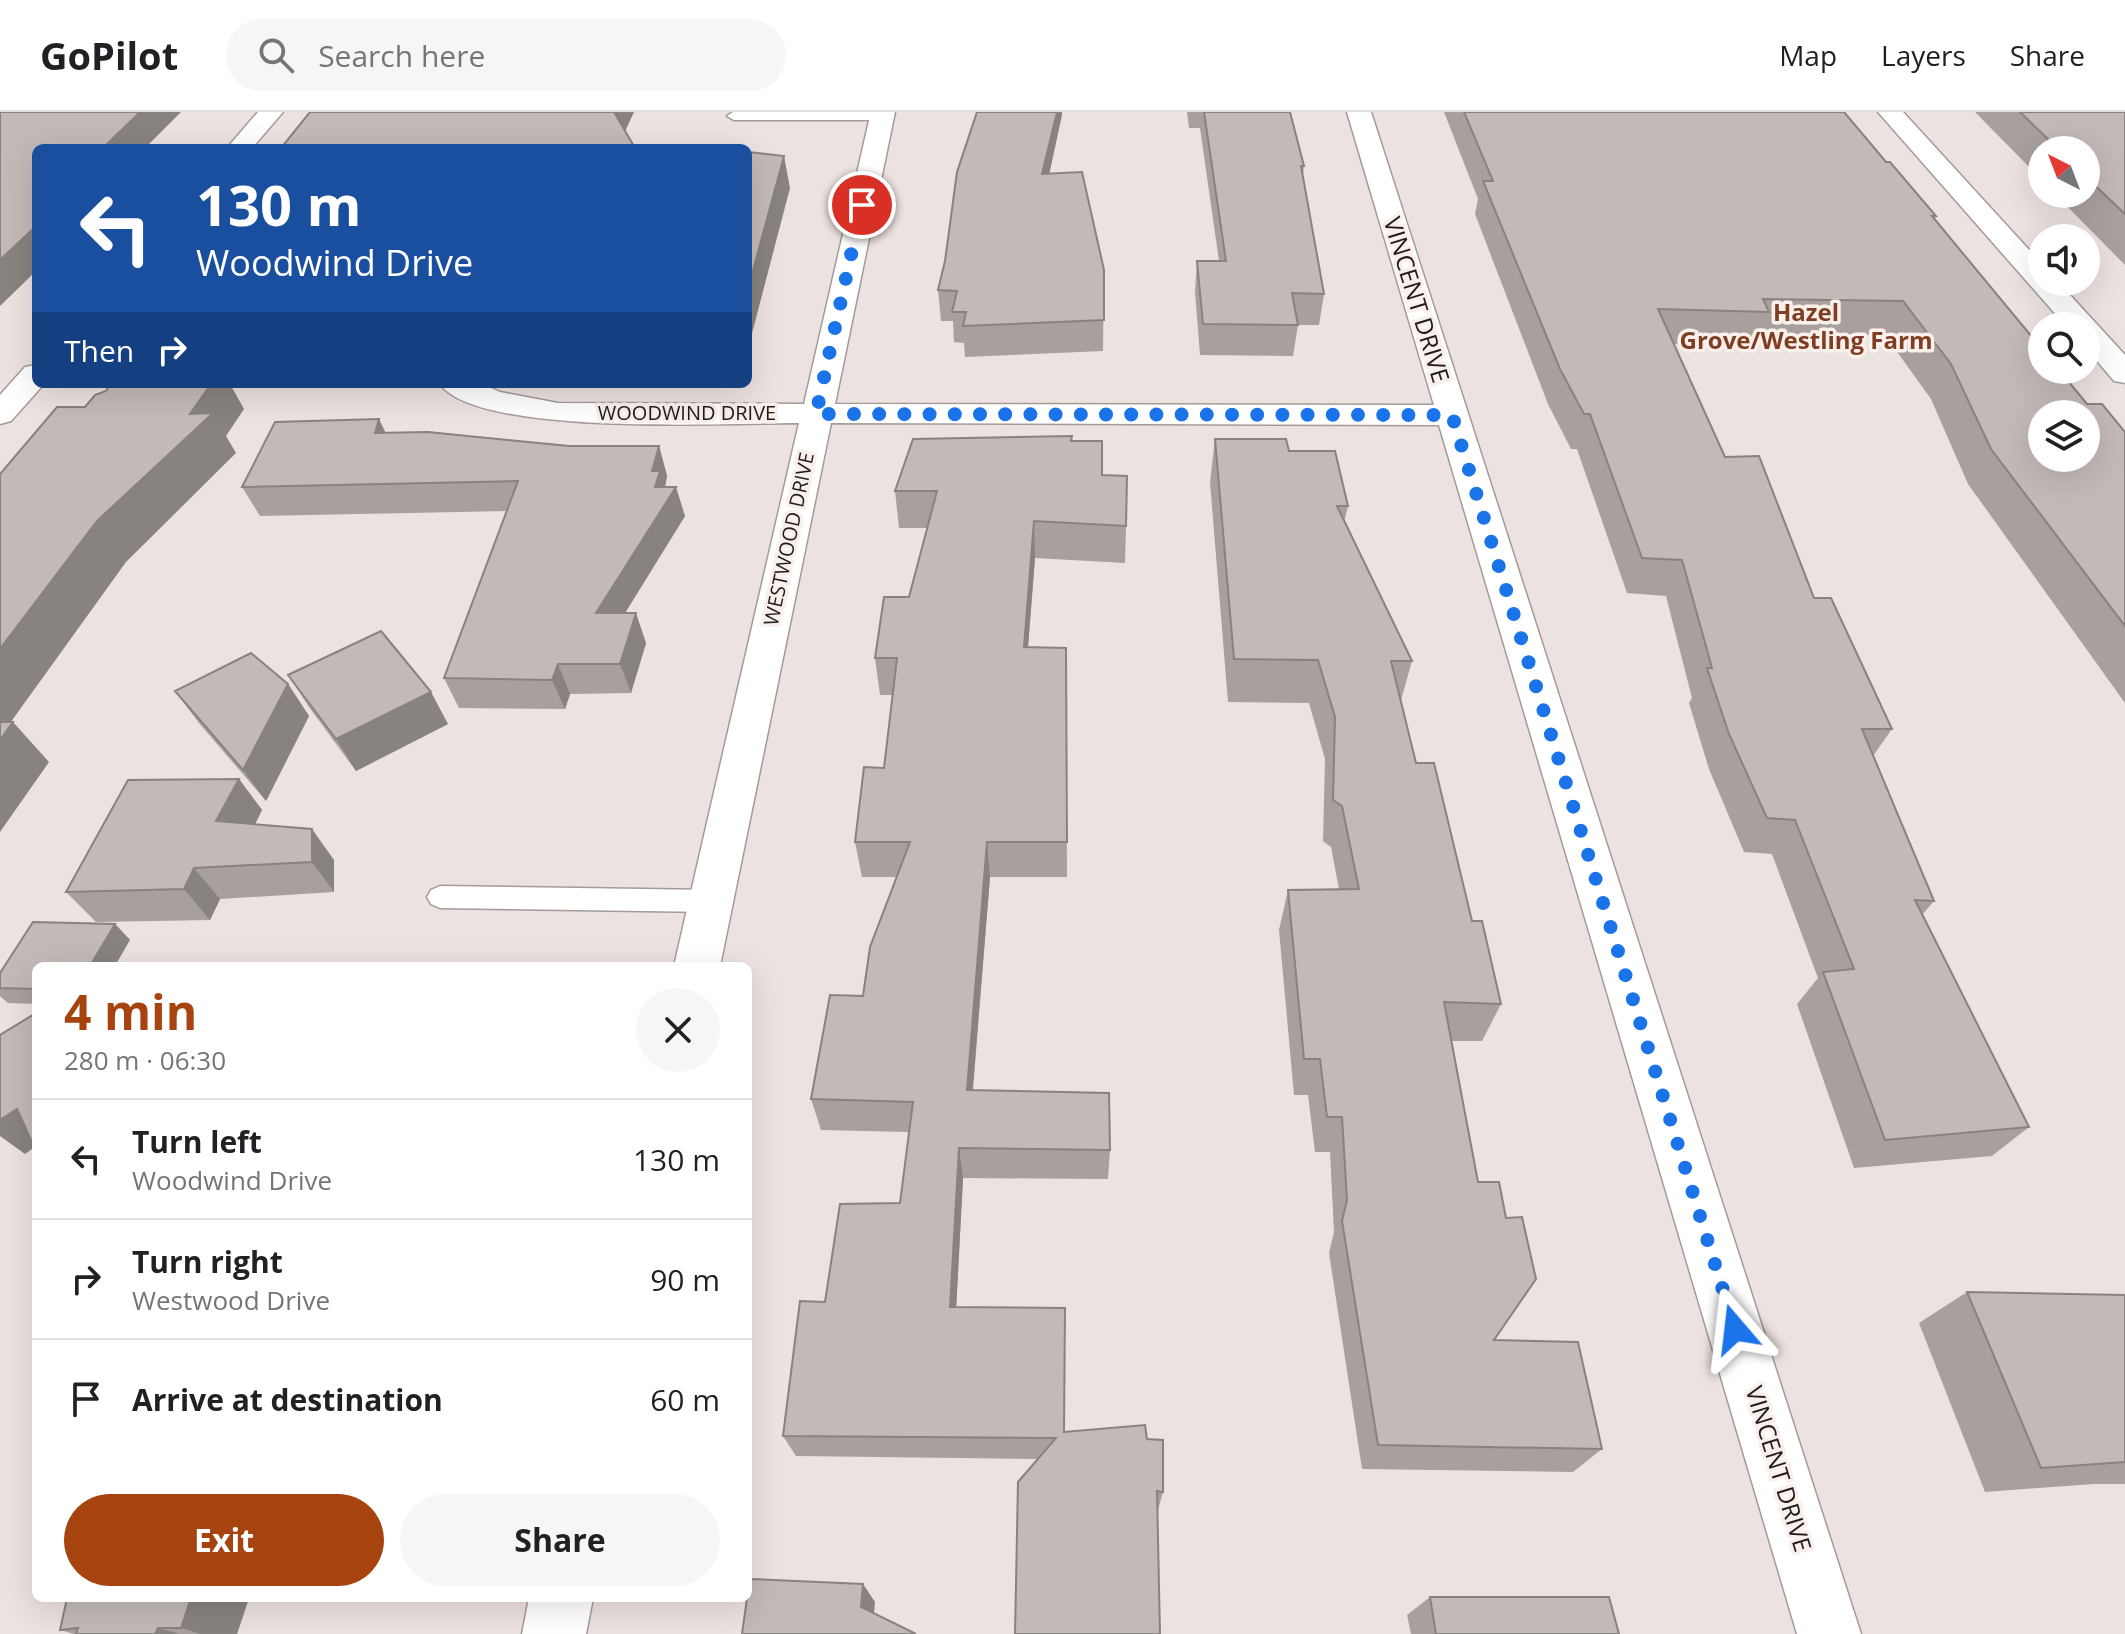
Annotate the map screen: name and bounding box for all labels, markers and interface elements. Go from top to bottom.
search box [226,19,786,91]
text: GoPilot [40,29,178,81]
icon: search [254,33,298,77]
text: Search here [318,35,485,76]
text: Map [1779,36,1837,74]
text: Layers [1881,36,1966,74]
text: Share [2010,36,2085,74]
north arrow [2028,136,2100,208]
map controls [2028,136,2100,472]
text: 130 m [196,166,362,242]
pin [828,171,896,239]
icon: left [64,176,168,280]
icon: arrive [840,183,884,227]
street label: VINCENT DRIVE [1377,213,1458,386]
button: sound [2028,224,2100,296]
text: Woodwind Drive [196,238,473,287]
district label: Hazel Grove/Westling Farm [1680,295,1932,356]
button: search [2028,312,2100,384]
icon: right [150,328,194,372]
text: Then [64,330,134,371]
street label: WOODWIND DRIVE [598,399,776,426]
button: layers [2028,400,2100,472]
street label: WESTWOOD DRIVE [757,450,820,628]
text: 4 min [64,979,197,1044]
button: close [636,988,720,1072]
text: 280 m · 06:30 [64,1042,226,1078]
text: Turn left [132,1121,262,1162]
icon: left [64,1137,108,1181]
text: 130 m [633,1139,720,1180]
text: Woodwind Drive [132,1162,332,1198]
text: Turn right [132,1241,283,1282]
icon: right [64,1257,108,1301]
text: 90 m [650,1259,720,1300]
text: Westwood Drive [132,1282,330,1318]
position arrow [1693,1287,1777,1371]
icon: arrive [64,1377,108,1421]
text: Arrive at destination [132,1379,443,1420]
text: 60 m [650,1379,720,1420]
street label: VINCENT DRIVE [1739,1382,1820,1555]
button: Exit [64,1494,384,1586]
button: Share [400,1494,720,1586]

